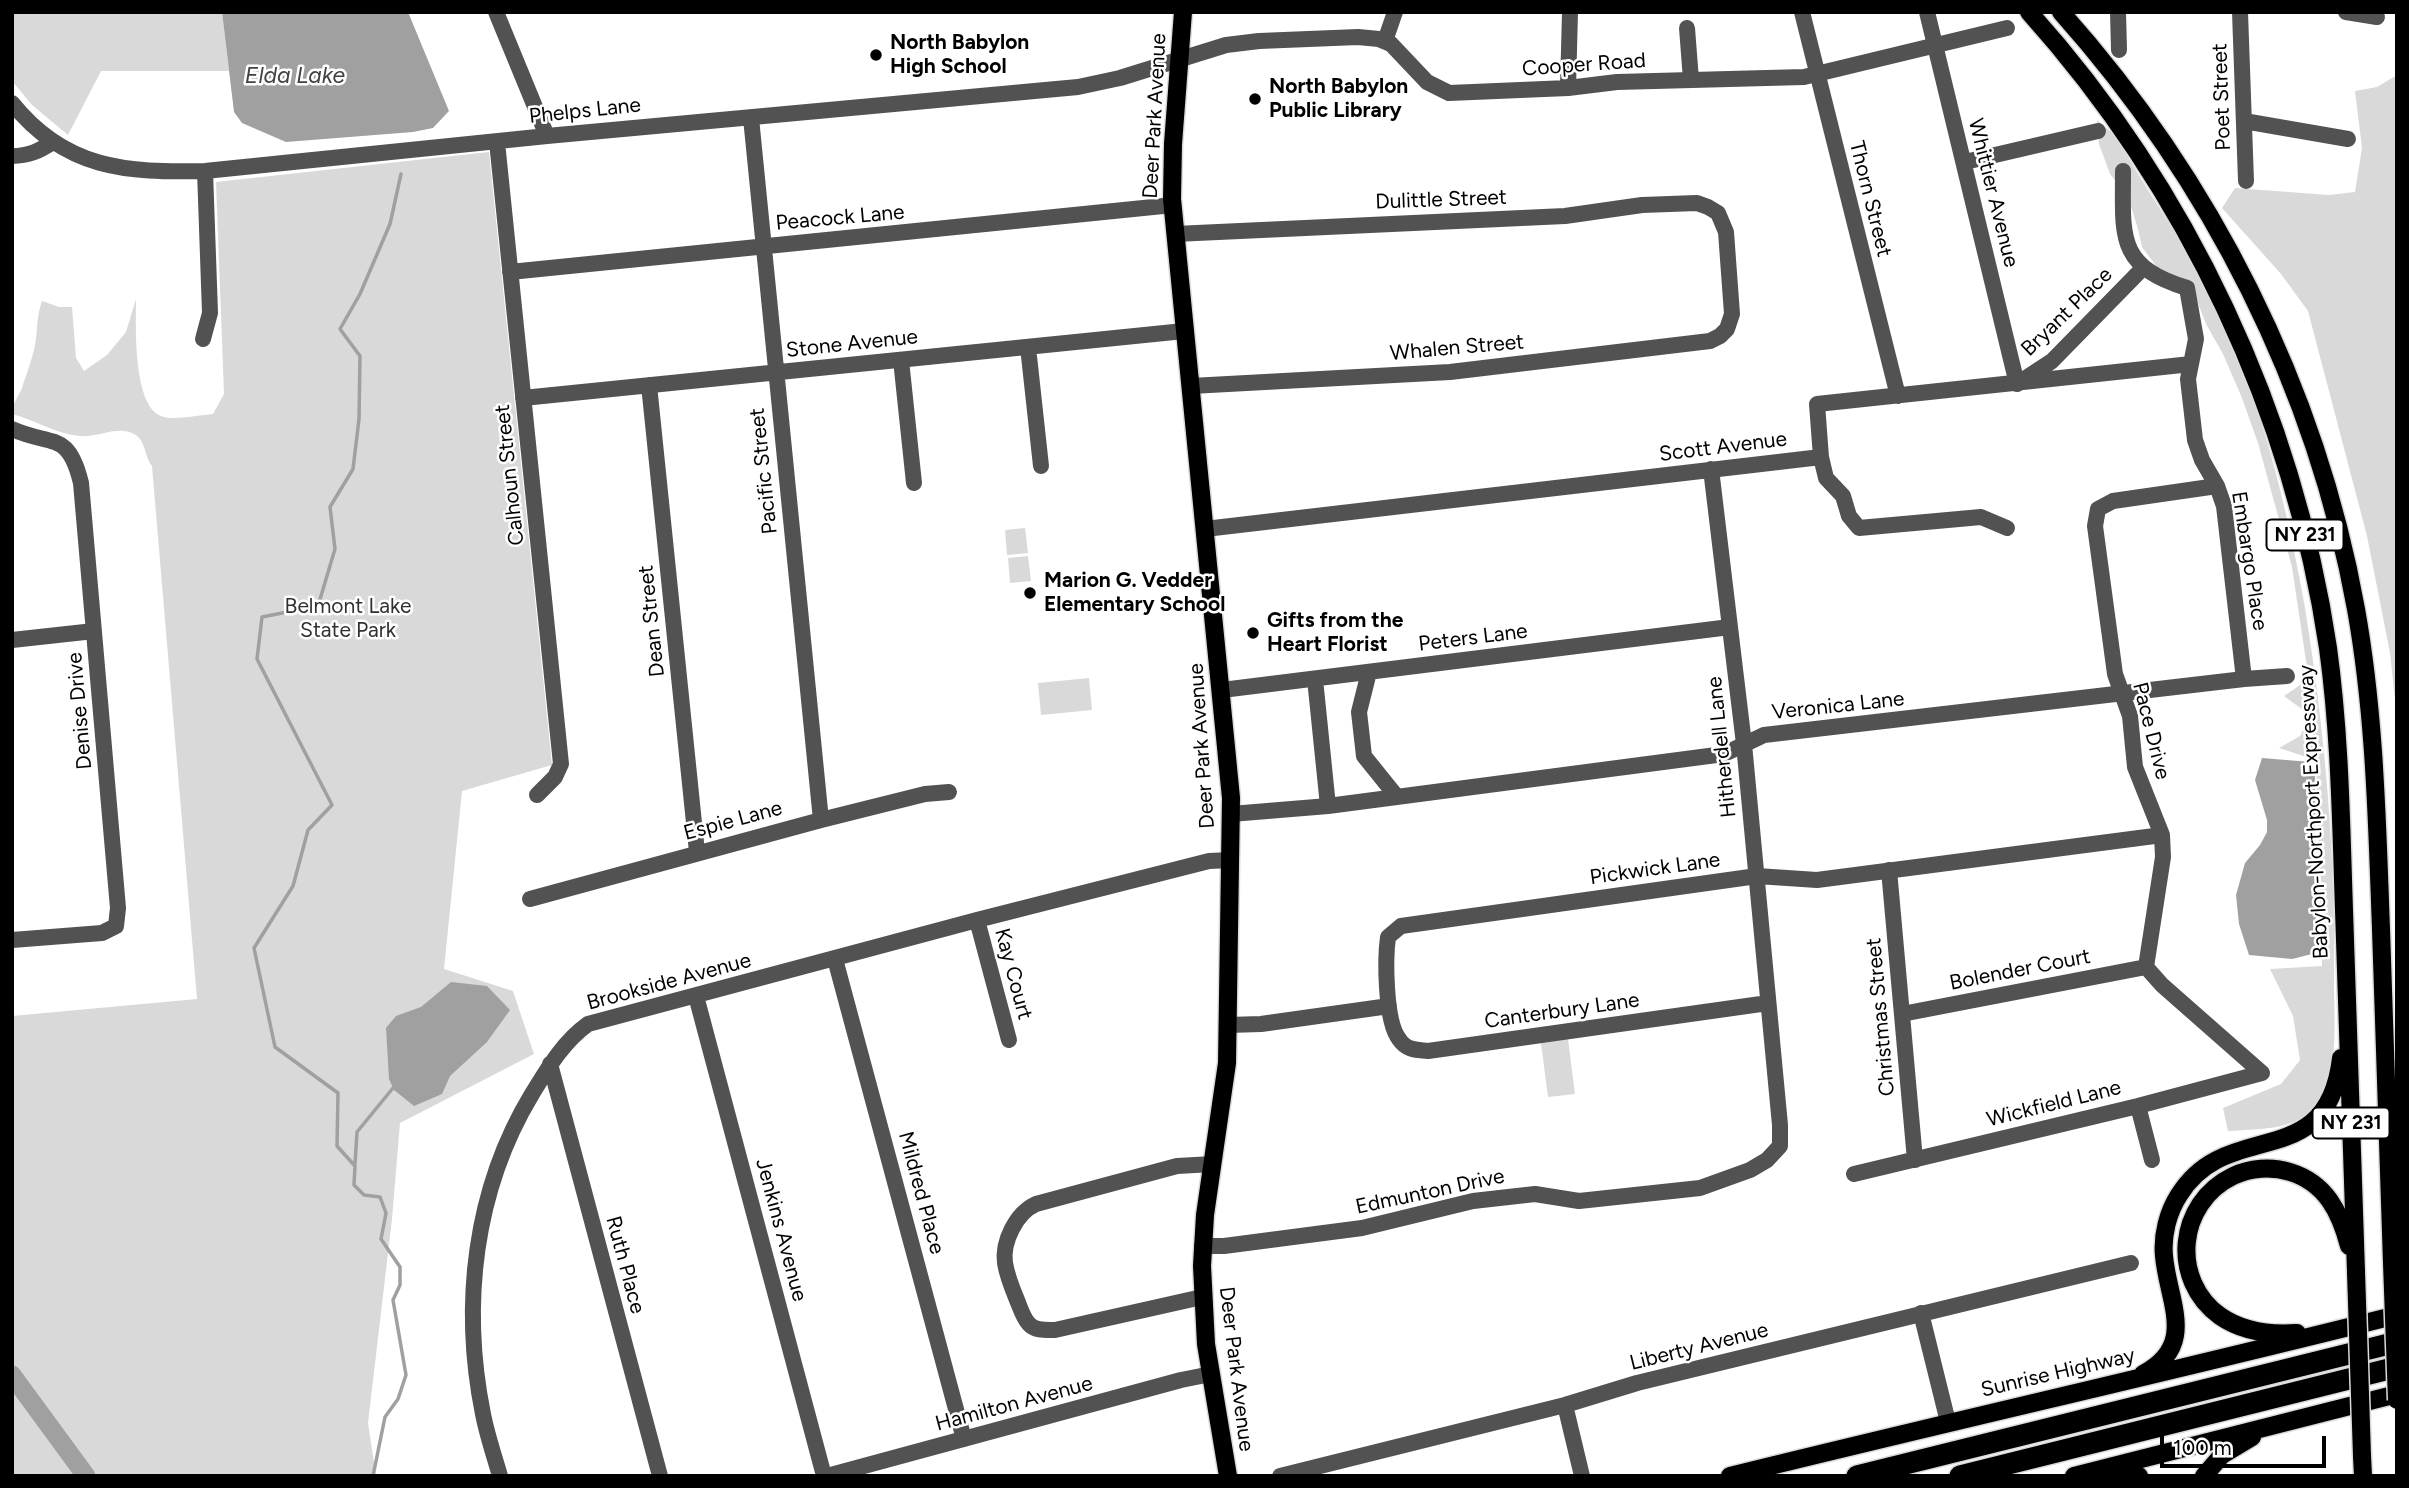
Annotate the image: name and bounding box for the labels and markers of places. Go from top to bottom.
place label: North Babylon High School [890,30,1029,80]
marker: North Babylon High School [868,47,884,63]
place label: North Babylon Public Library [1269,74,1408,124]
marker: North Babylon Public Library [1247,91,1263,107]
place label: Marion G. Vedder Elementary School [1044,568,1225,618]
marker: Marion G. Vedder Elementary School [1022,585,1038,601]
place label: Gifts from the Heart Florist [1267,608,1403,658]
marker: Gifts from the Heart Florist [1245,625,1261,641]

